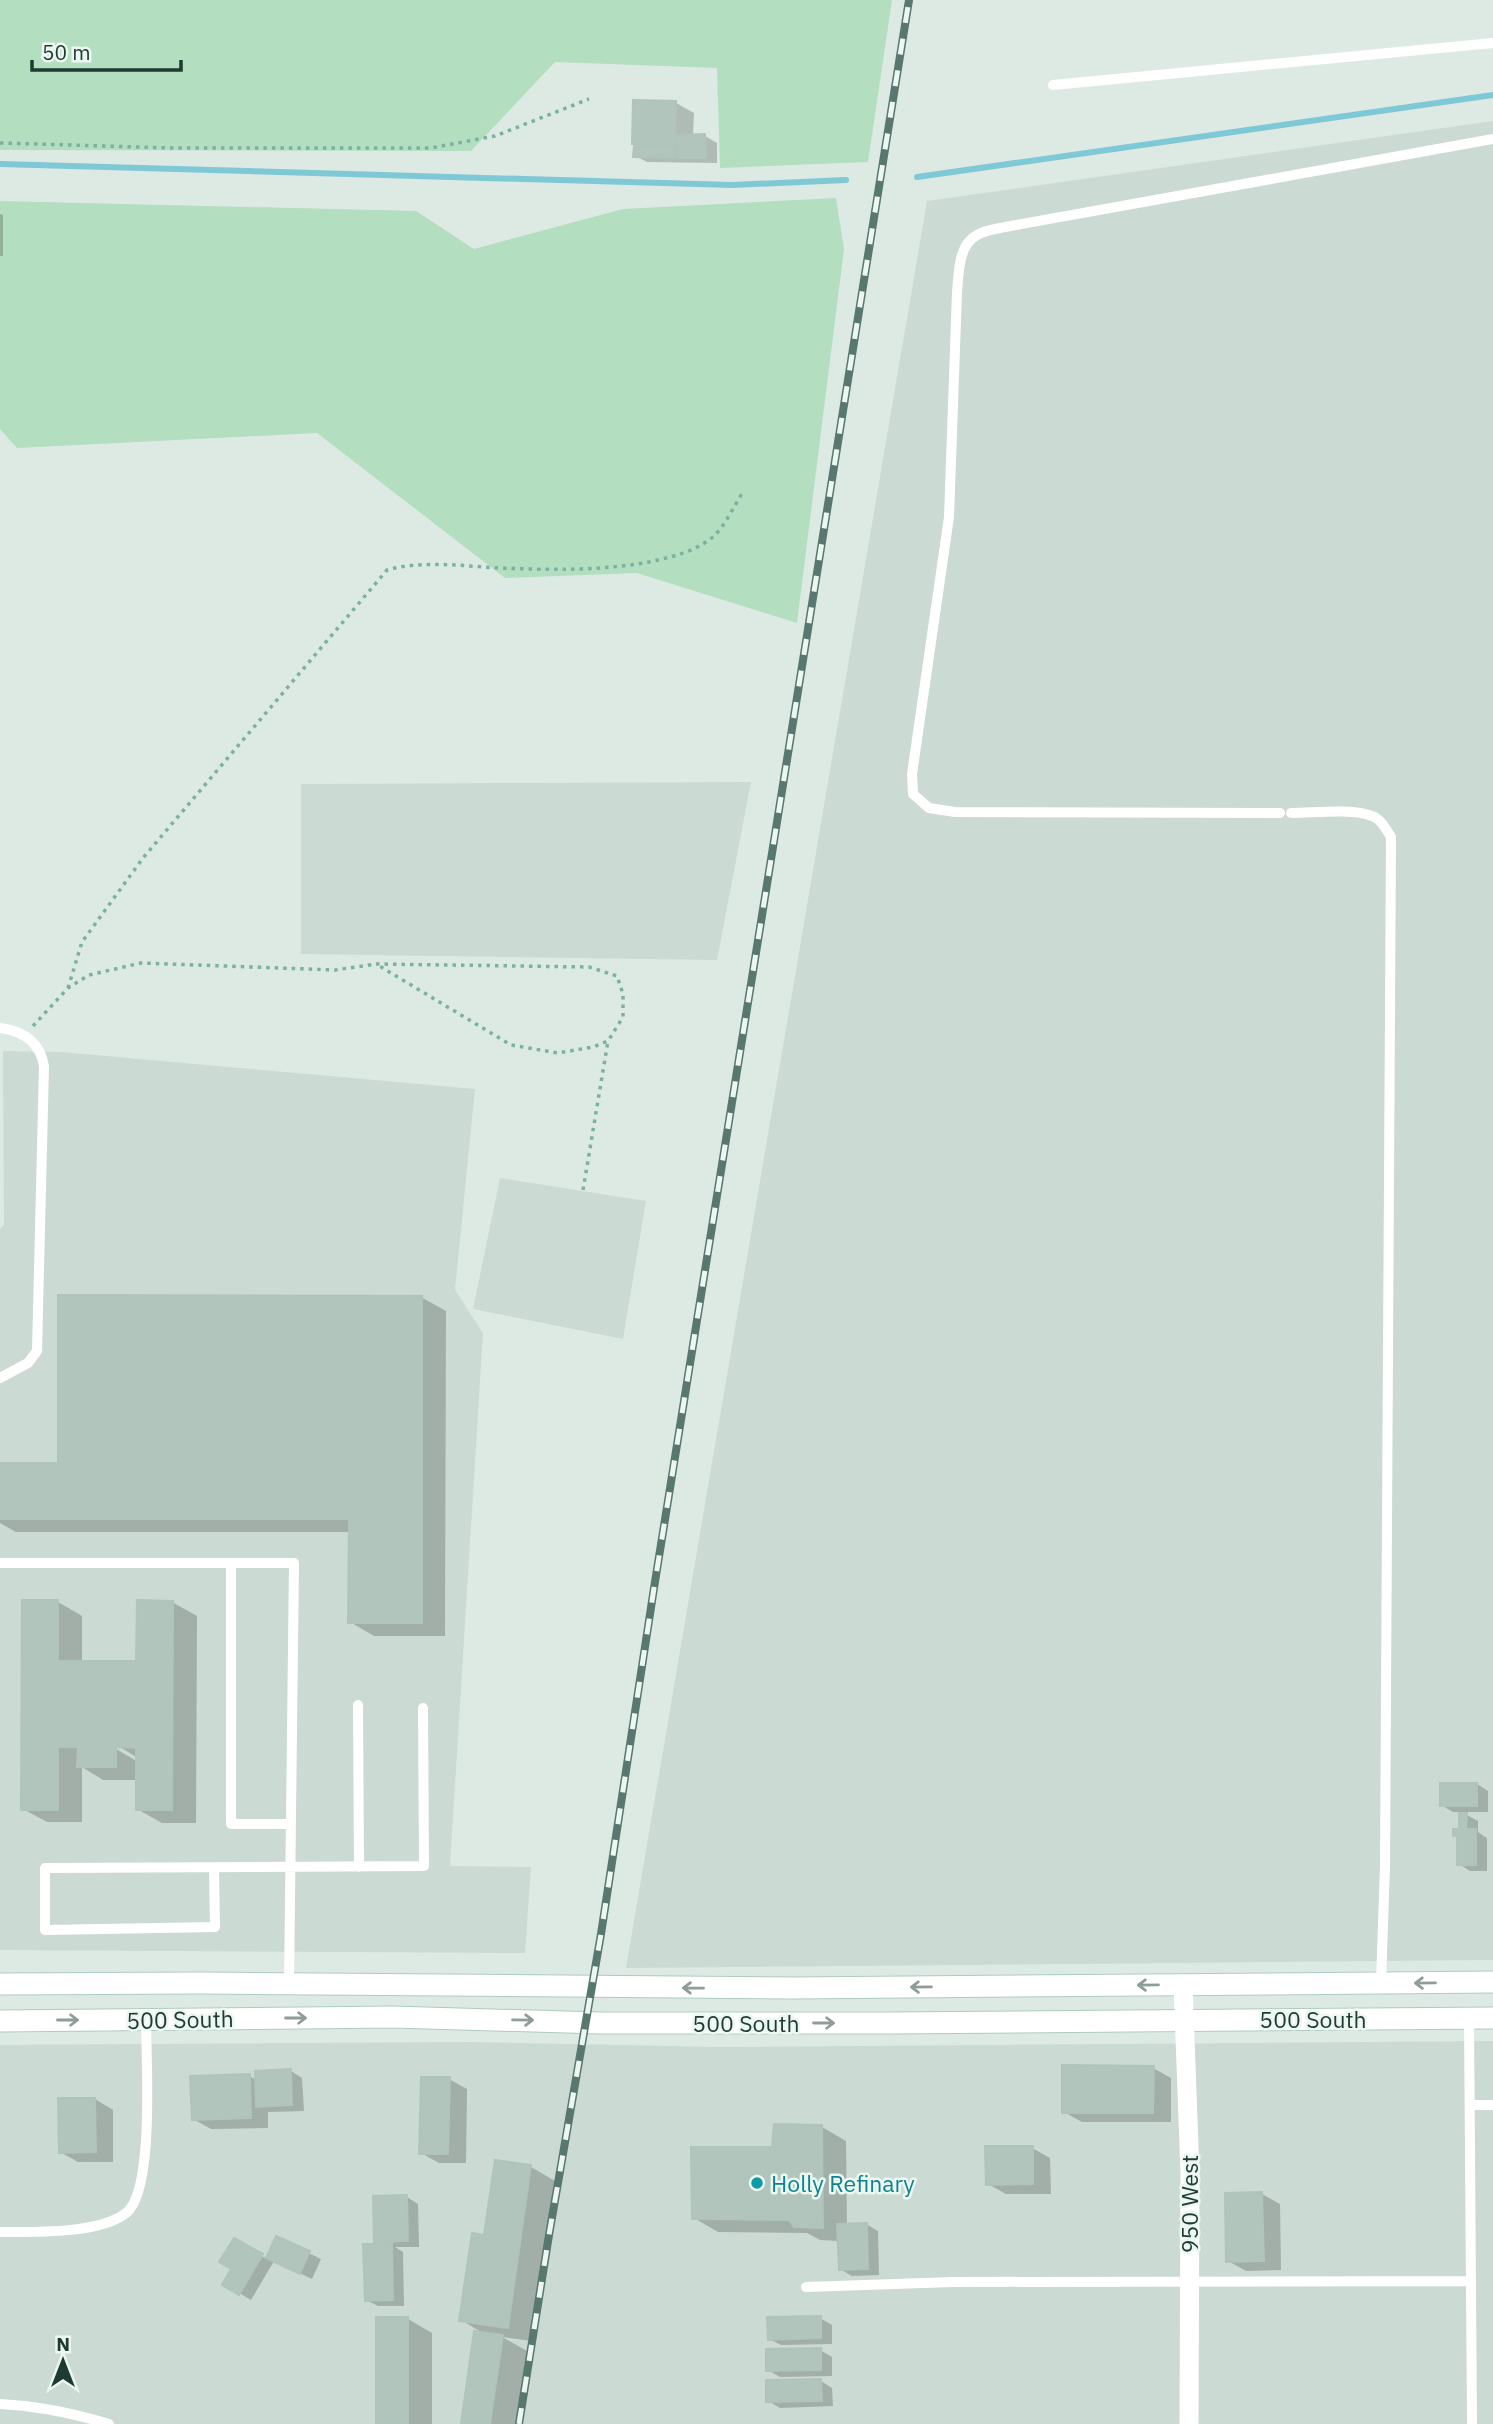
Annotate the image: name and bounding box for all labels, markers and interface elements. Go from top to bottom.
scale bar [32,28,180,72]
text: 50 m [42,38,91,66]
one-way arrow [1414,1976,1437,1990]
one-way arrow [1137,1978,1160,1991]
one-way arrow [910,1980,933,1994]
one-way arrow [682,1981,705,1995]
street label: 500 South [126,2003,234,2035]
street label: 500 South [1259,2004,1367,2034]
street label: 500 South [692,2008,800,2038]
one-way arrow [284,2011,307,2025]
one-way arrow [511,2013,534,2027]
one-way arrow [56,2014,79,2027]
one-way arrow [812,2016,835,2030]
street label: 950 West [1174,2155,1204,2253]
place label: Holly Refinary [771,2168,915,2198]
marker: Holly Refinary [749,2175,765,2191]
north arrow [28,2326,98,2396]
text: N [56,2332,70,2356]

